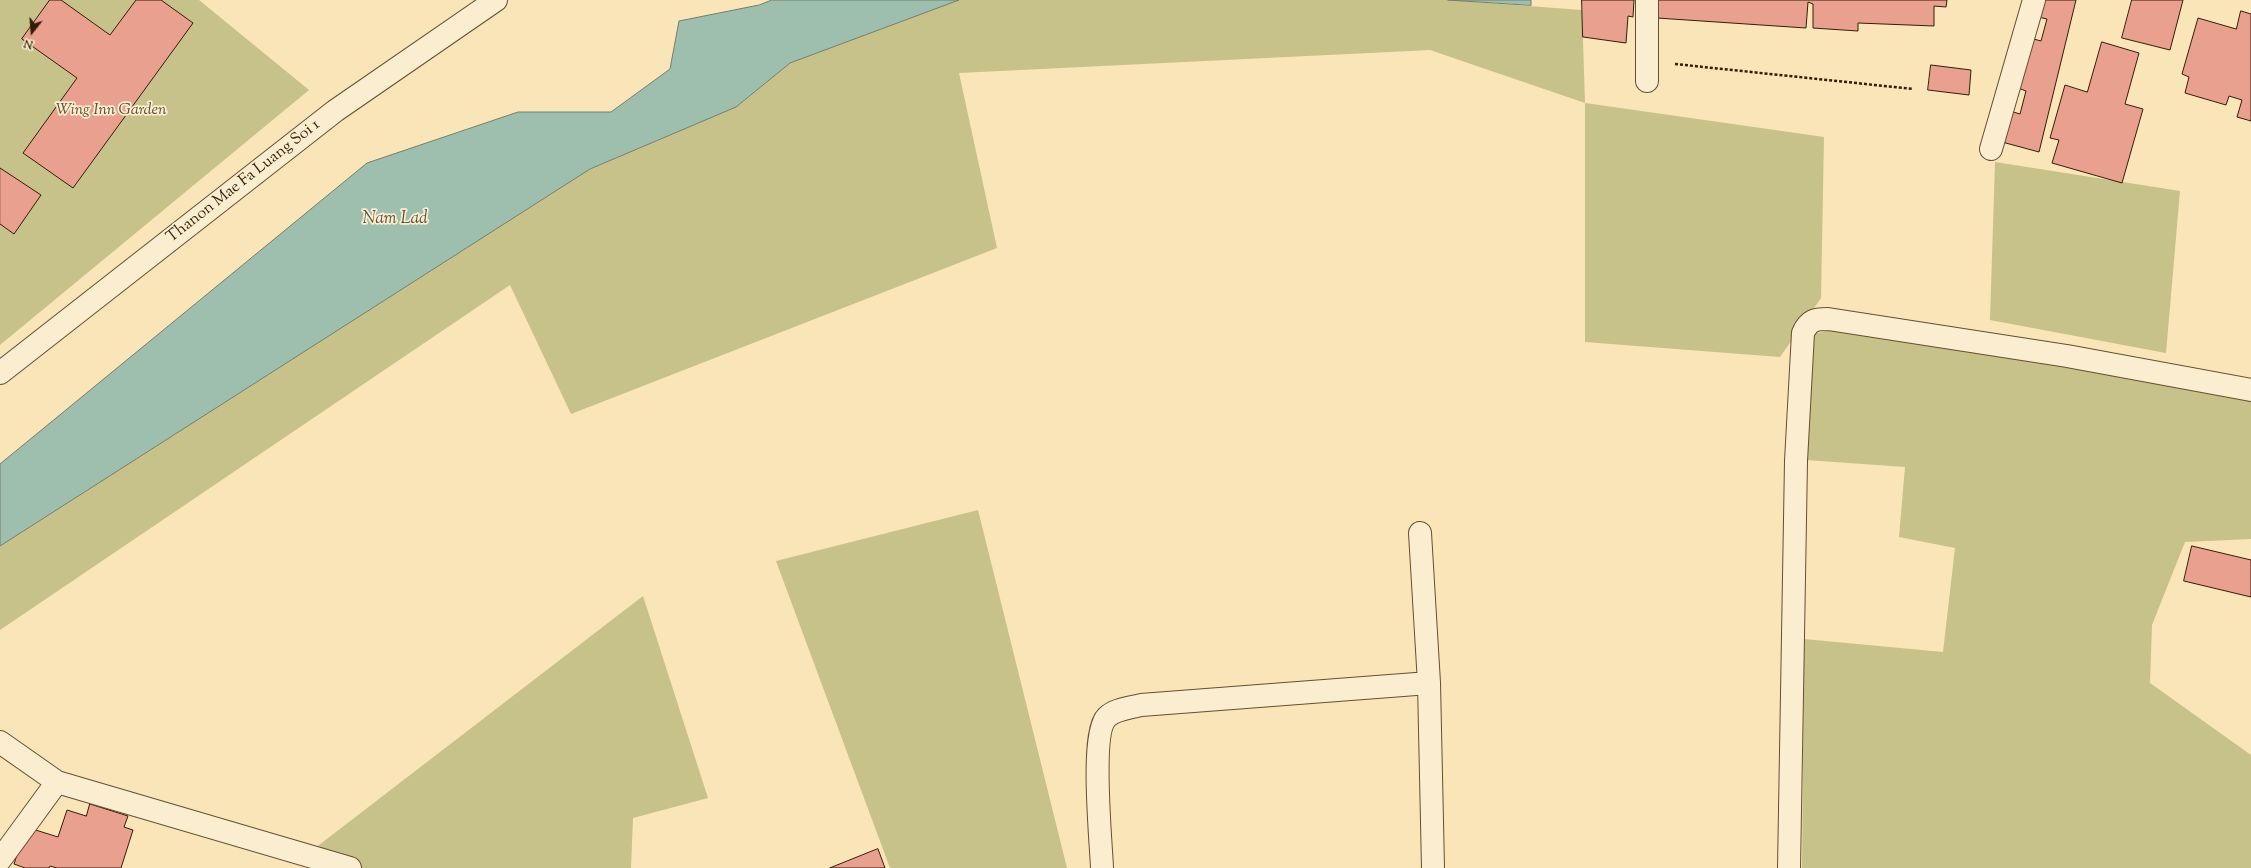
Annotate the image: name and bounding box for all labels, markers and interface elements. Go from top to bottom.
north arrow [12,12,52,52]
text: N [22,35,35,52]
park label: Wing Inn Garden [56,101,166,121]
street label: Thanon Mae Fa Luang Soi 1 [163,116,325,248]
water label: Nam Lad [362,210,428,230]

